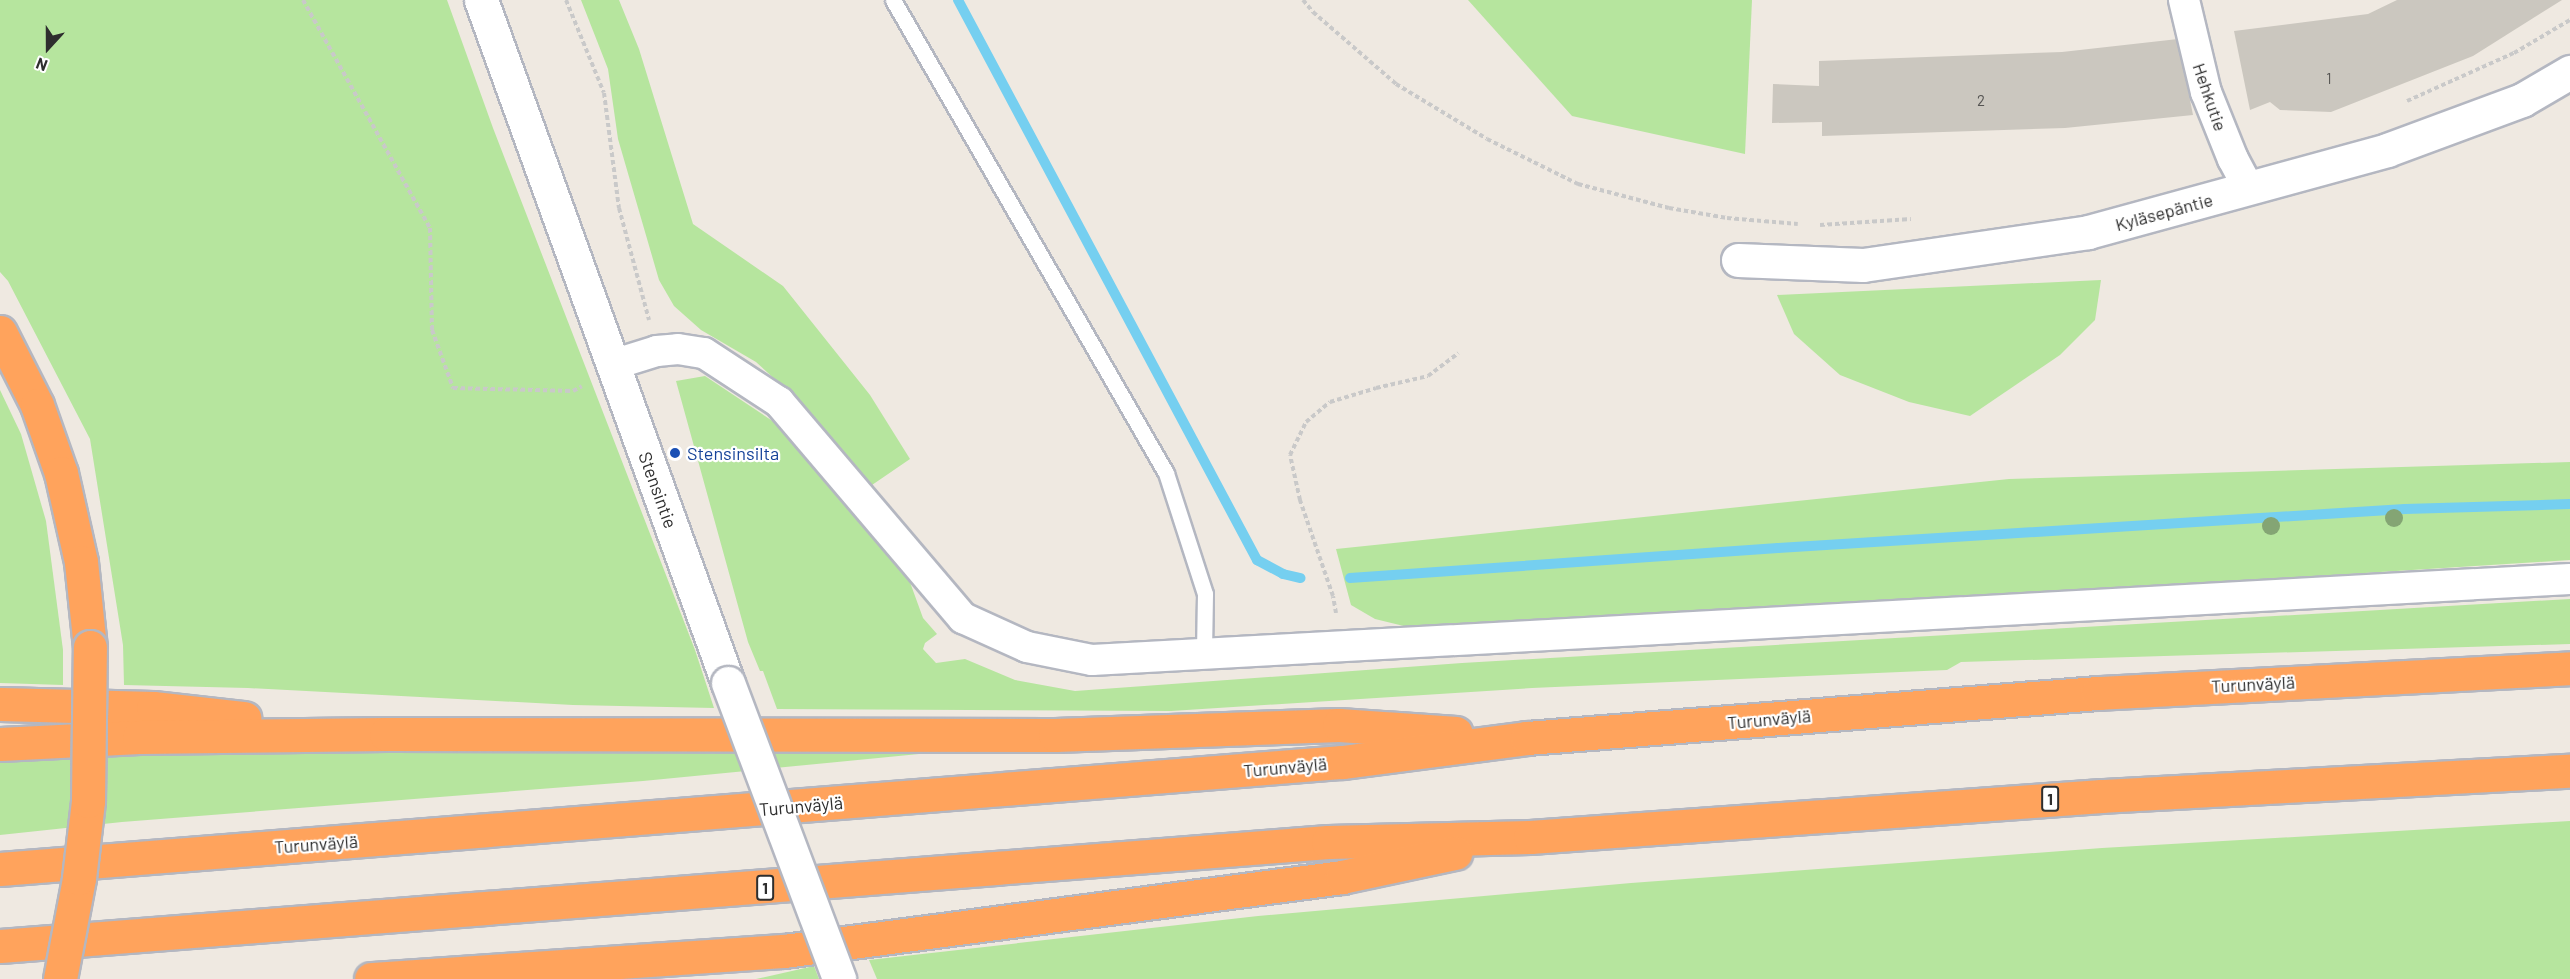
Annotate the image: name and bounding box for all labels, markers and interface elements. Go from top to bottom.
north arrow [18,18,78,78]
text: N [33,54,50,76]
street label: Hehkutie [2188,60,2232,134]
house number: 1 [2326,70,2332,88]
house number: 2 [1977,92,1985,110]
street label: Kyläsepäntie [2113,189,2215,235]
place label: Stensinsilta [687,442,779,464]
marker: Stensinsilta [668,446,682,460]
street label: Stensintie [634,449,682,531]
street label: Turunväylä [2211,671,2295,697]
street label: Turunväylä [1726,705,1812,733]
street label: Turunväylä [1242,753,1328,781]
road number: 1 [2041,786,2059,812]
street label: Turunväylä [758,792,844,820]
street label: Turunväylä [273,830,359,858]
road number: 1 [756,875,774,901]

